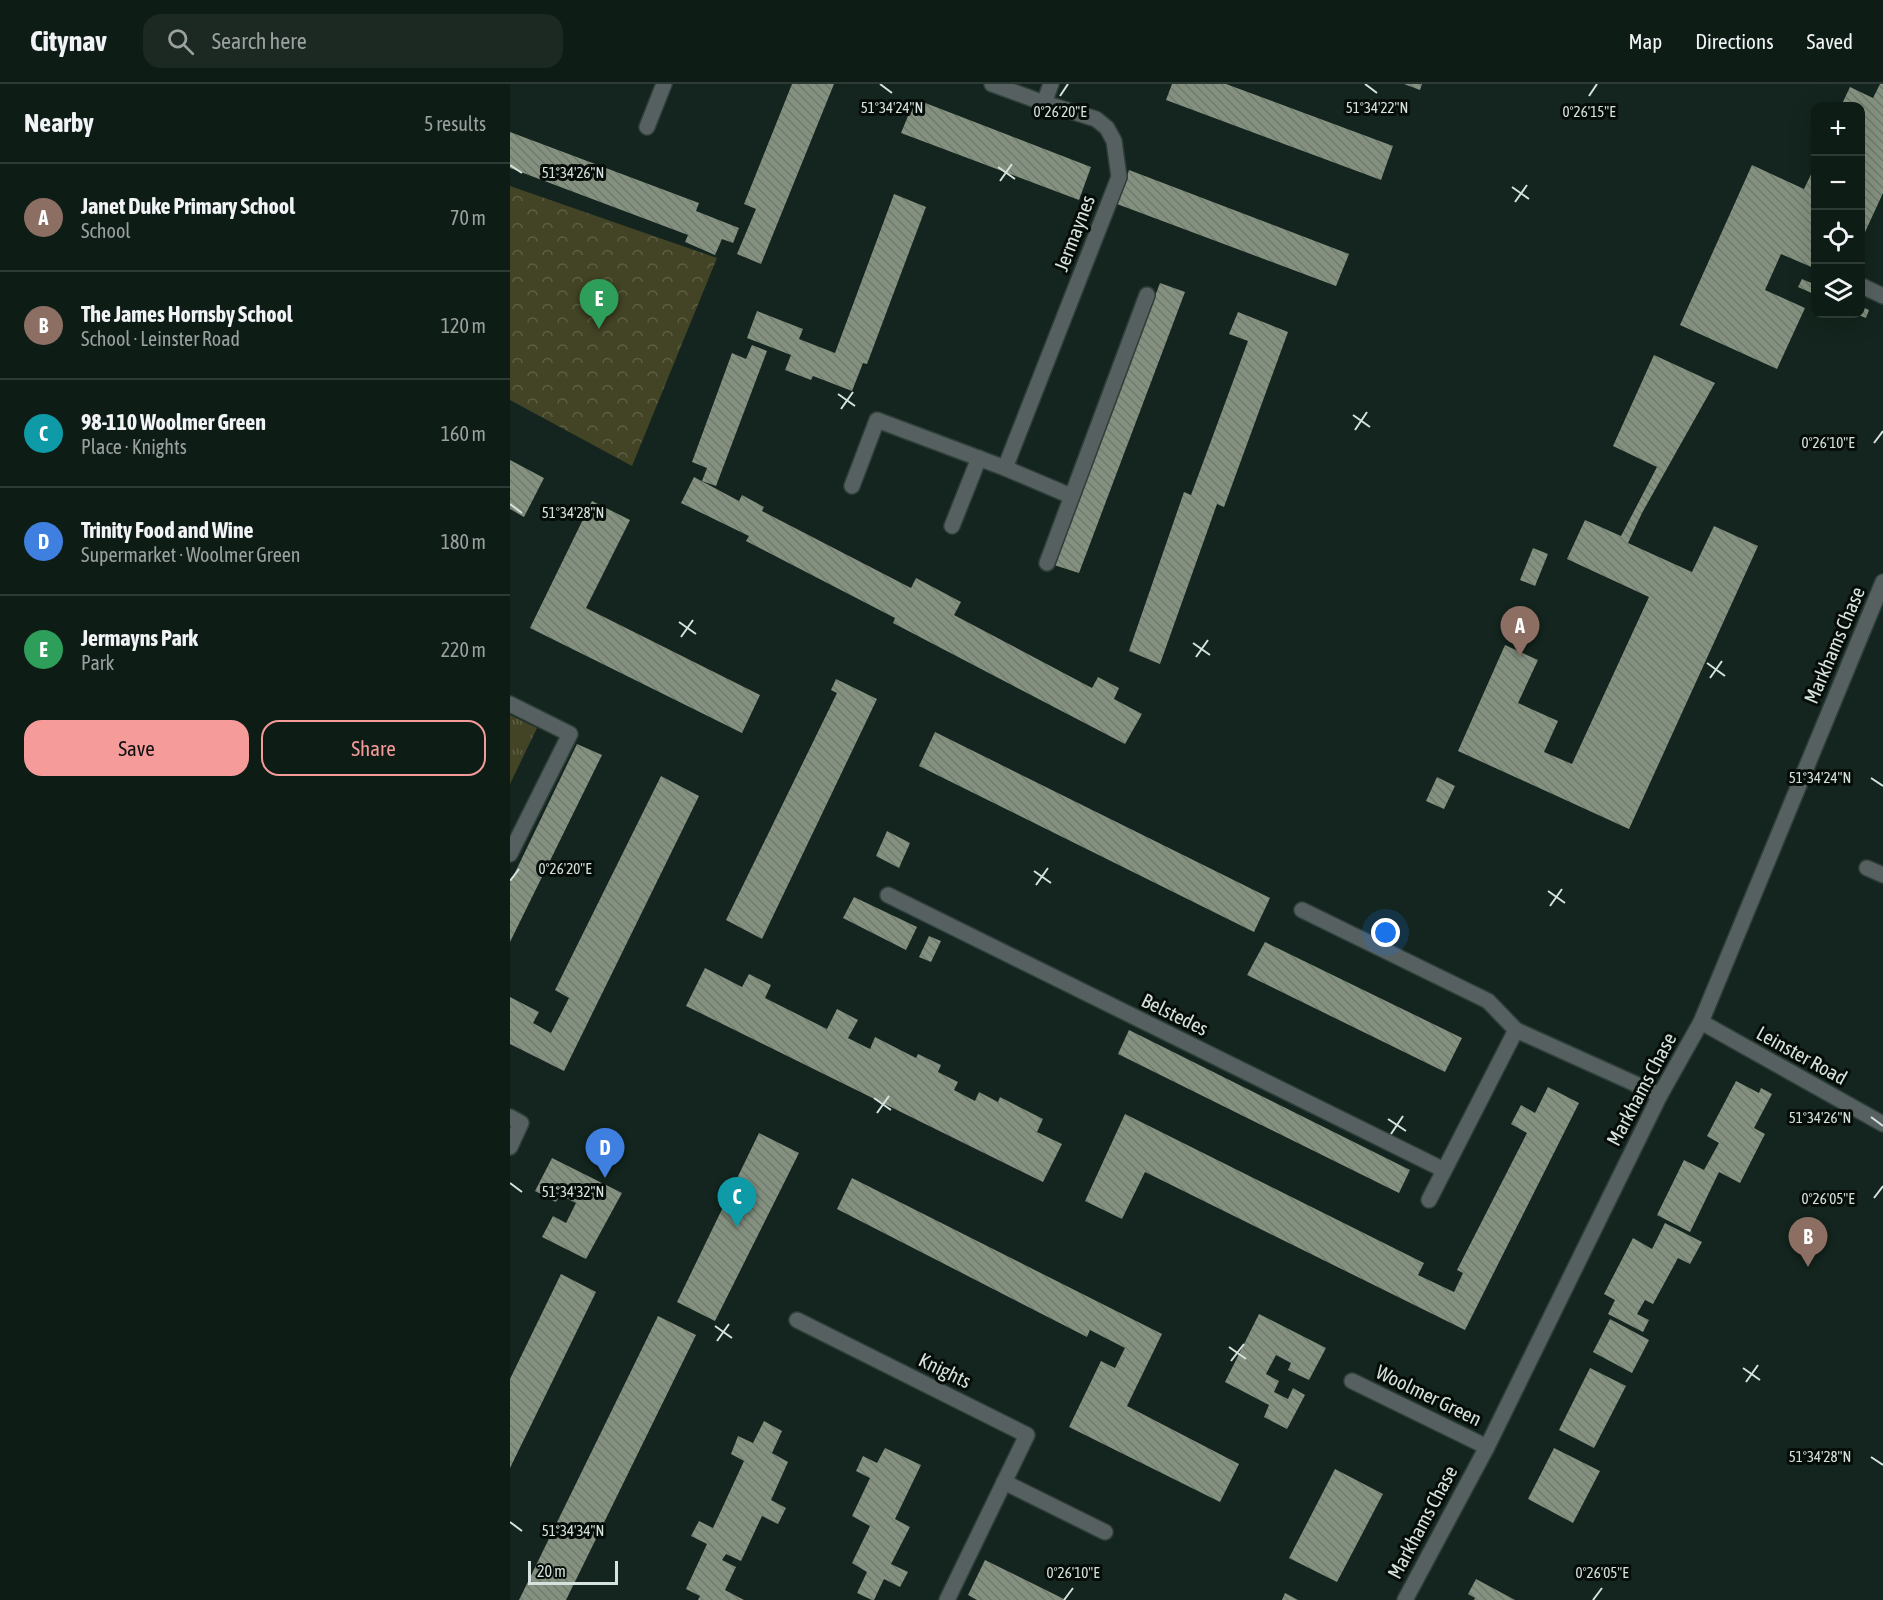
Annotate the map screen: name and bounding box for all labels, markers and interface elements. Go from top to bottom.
search box [143,14,563,68]
text: Citynav [30,25,107,57]
icon: search [164,25,197,58]
text: Search here [212,28,307,54]
text: Map [1628,29,1662,53]
text: Directions [1695,29,1774,53]
text: Saved [1807,29,1853,53]
text: 51°34'24"N [861,99,923,116]
text: 51°34'22"N [1346,99,1408,116]
map controls [1811,102,1865,318]
button: + [1811,102,1865,156]
text: 0°26'20"E [1033,103,1087,120]
text: 0°26'15"E [1562,103,1616,120]
text: Nearby [24,108,94,138]
text: 5 results [424,112,486,135]
button: − [1811,156,1865,210]
text: 51°34'26"N [542,164,604,181]
street label: Jermaynes [1049,192,1099,274]
text: Janet Duke Primary School [81,193,295,219]
text: A [39,206,48,229]
text: 70 m [450,206,486,229]
button: locate [1811,210,1865,264]
text: School [81,219,131,242]
button: layers [1811,264,1865,318]
pin: E [580,280,619,329]
text: The James Hornsby School [81,301,293,327]
text: B [39,314,48,337]
text: 120 m [441,314,486,337]
text: School · Leinster Road [81,327,240,350]
text: 98-110 Woolmer Green [81,409,266,435]
text: C [39,422,48,445]
text: 160 m [441,422,486,445]
text: 0°26'10"E [1801,434,1855,451]
text: Place · Knights [81,435,187,458]
text: 51°34'28"N [542,504,604,521]
text: Trinity Food and Wine [81,517,254,543]
text: D [38,530,49,553]
text: 180 m [441,530,486,553]
text: Supermarket · Woolmer Green [81,543,301,566]
street label: Markhams Chase [1799,583,1869,707]
pin: A [1500,606,1540,656]
text: Jermayns Park [81,625,198,651]
text: E [39,638,48,661]
text: 220 m [441,638,486,661]
text: Park [81,651,114,674]
button: Save [24,720,249,776]
button: Share [261,720,486,776]
text: 51°34'24"N [1789,769,1851,786]
text: 0°26'20"E [538,860,592,877]
your location [1371,918,1400,947]
street label: Belstedes [1138,988,1212,1040]
street label: Leinster Road [1753,1021,1851,1089]
street label: Markhams Chase [1602,1029,1680,1149]
text: 51°34'26"N [1789,1109,1851,1126]
pin: D [586,1128,625,1178]
pin: C [718,1178,756,1227]
text: 51°34'32"N [542,1183,604,1200]
text: 0°26'05"E [1801,1190,1855,1207]
pin: B [1788,1218,1828,1267]
street label: Knights [915,1348,975,1392]
street label: Woolmer Green [1373,1360,1485,1430]
text: 51°34'28"N [1789,1448,1851,1465]
street label: Markhams Chase [1383,1462,1461,1582]
text: 51°34'34"N [542,1522,604,1539]
scale bar [528,1558,618,1586]
text: 20 m [537,1562,566,1580]
text: 0°26'10"E [1046,1564,1100,1581]
text: 0°26'05"E [1575,1564,1629,1581]

